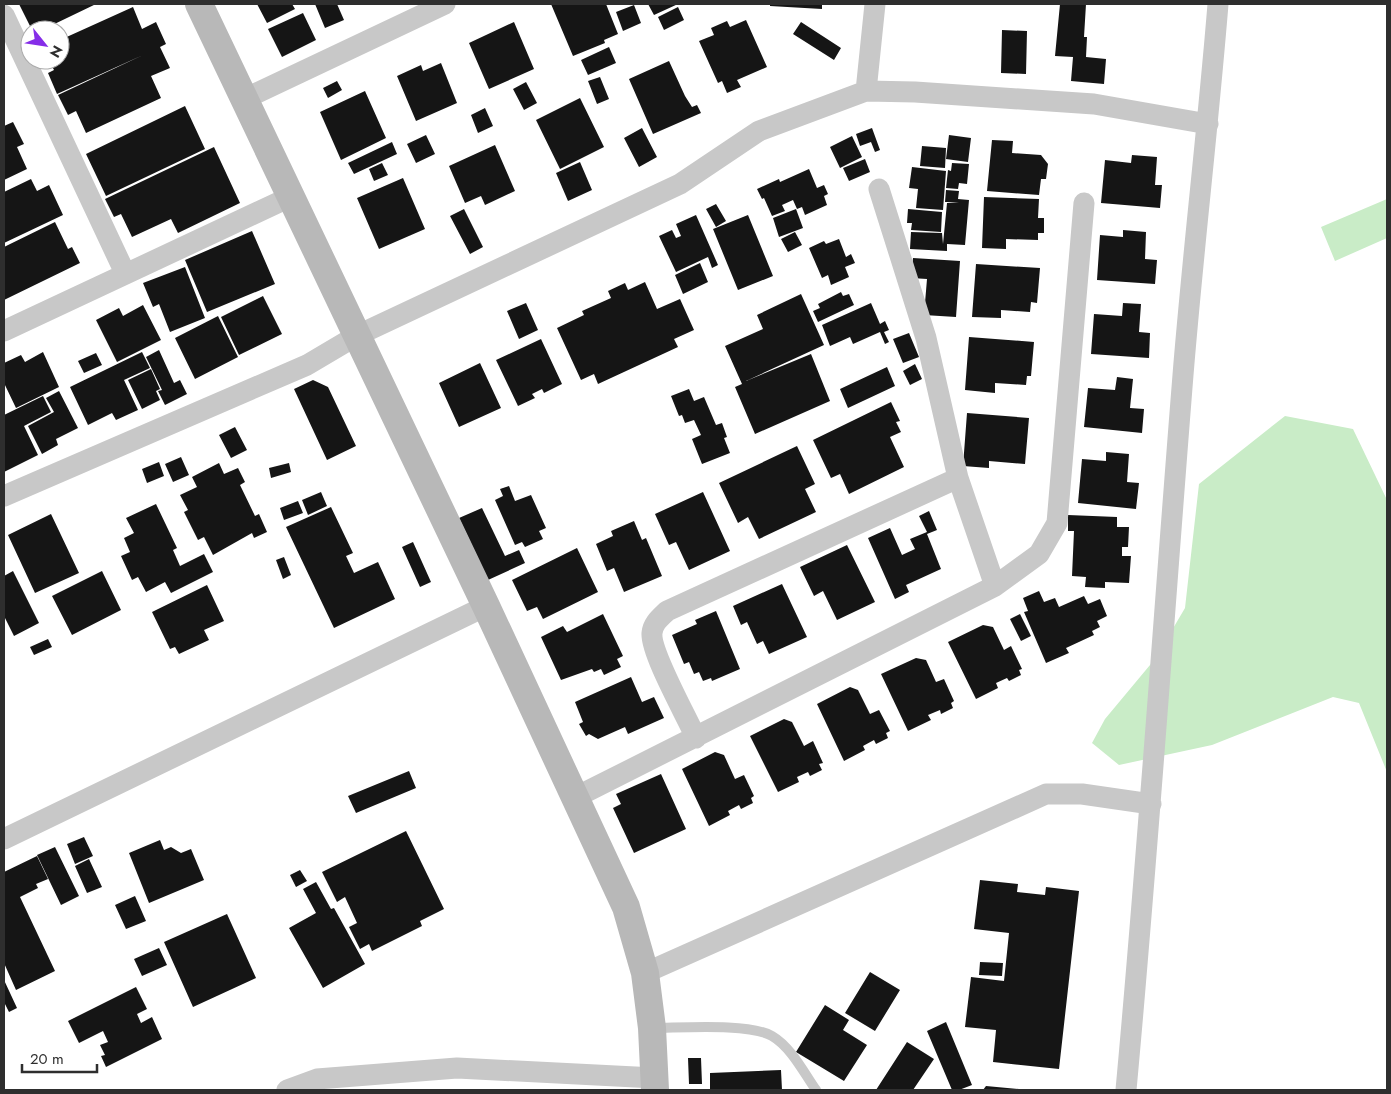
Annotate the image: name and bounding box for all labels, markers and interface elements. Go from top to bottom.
north arrow [20,20,70,70]
text: N [45,42,68,61]
scale bar [22,1042,98,1074]
text: 20 m [30,1048,64,1070]

